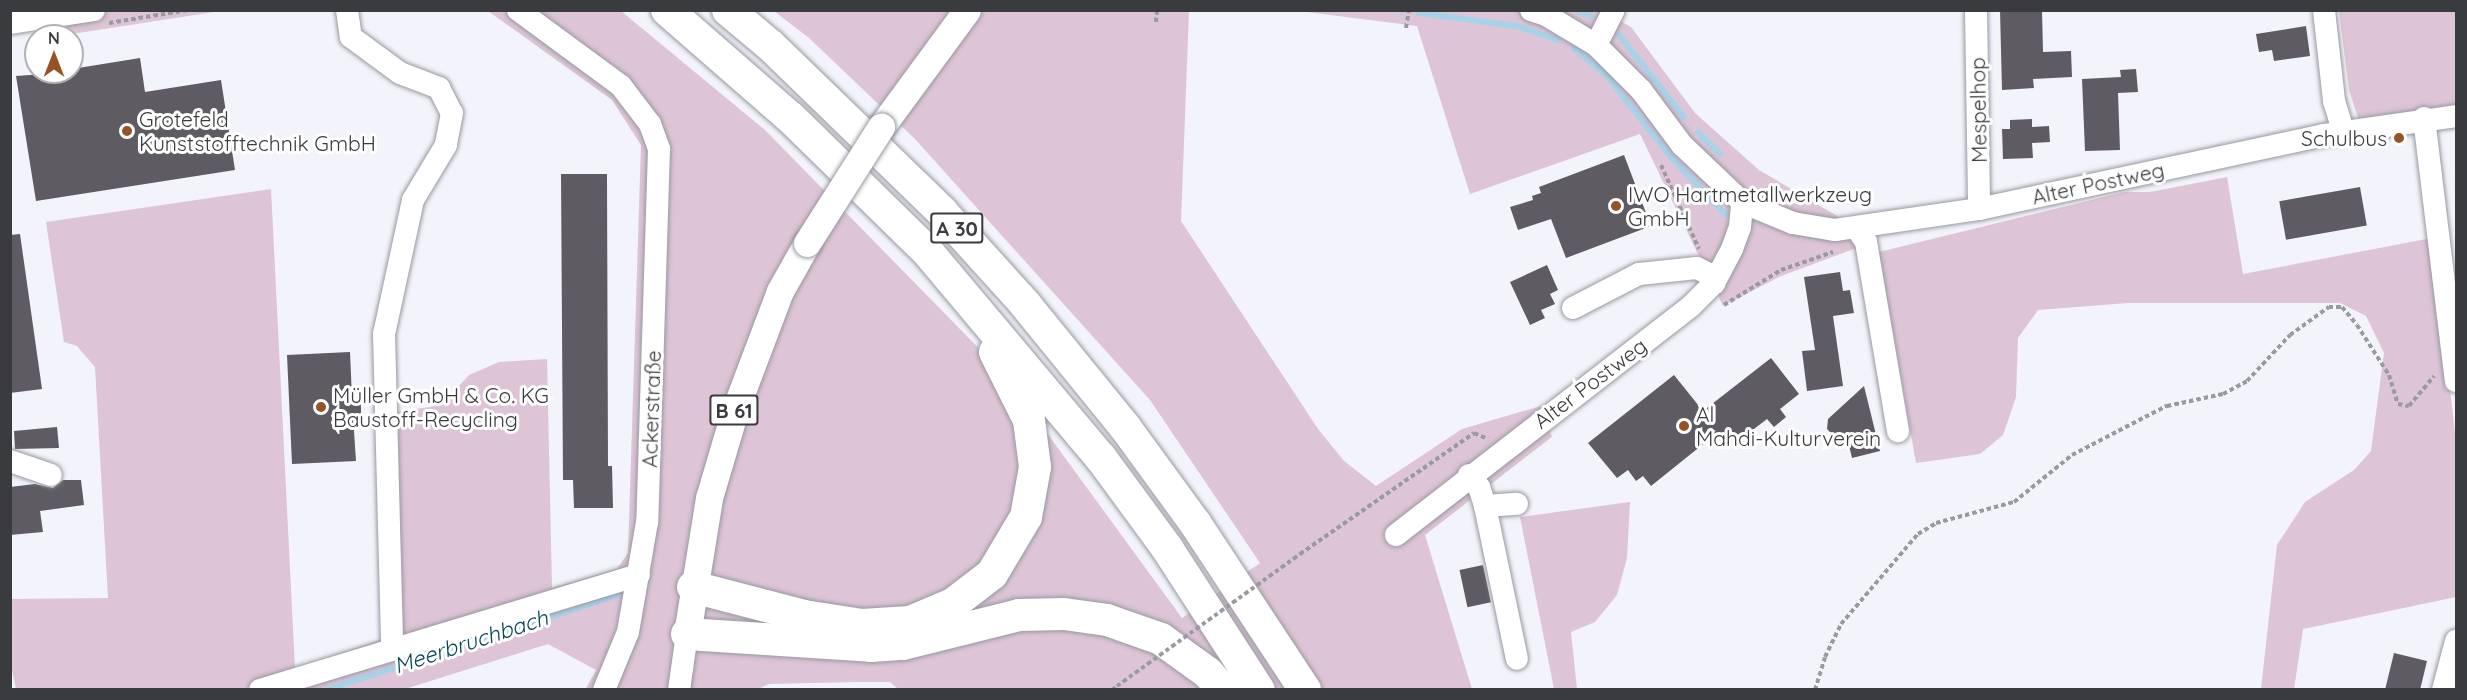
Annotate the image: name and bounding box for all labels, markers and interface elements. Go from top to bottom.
north arrow [24,24,84,84]
text: N [48,28,60,48]
street label: Mespelhop [1964,57,1992,163]
place label: Grotefeld Kunststofftechnik GmbH [139,106,376,156]
marker: Grotefeld Kunststofftechnik GmbH [120,124,134,138]
place label: Schulbus [2301,125,2387,151]
marker: Schulbus [2392,131,2406,145]
street label: Alter Postweg [2030,157,2166,209]
place label: IWO Hartmetallwerkzeug GmbH [1628,181,1872,231]
marker: IWO Hartmetallwerkzeug GmbH [1609,199,1623,213]
road number: A 30 [930,211,984,245]
street label: Alter Postweg [1529,332,1651,434]
street label: Ackerstraße [636,350,666,468]
place label: Müller GmbH & Co. KG Baustoff-Recycling [333,382,549,432]
road number: B 61 [708,393,760,427]
marker: Müller GmbH & Co. KG Baustoff-Recycling [314,400,328,414]
place label: Al Mahdi-Kulturverein [1696,401,1881,451]
marker: Al Mahdi-Kulturverein [1677,419,1691,433]
water label: Meerbruchbach [391,605,551,679]

